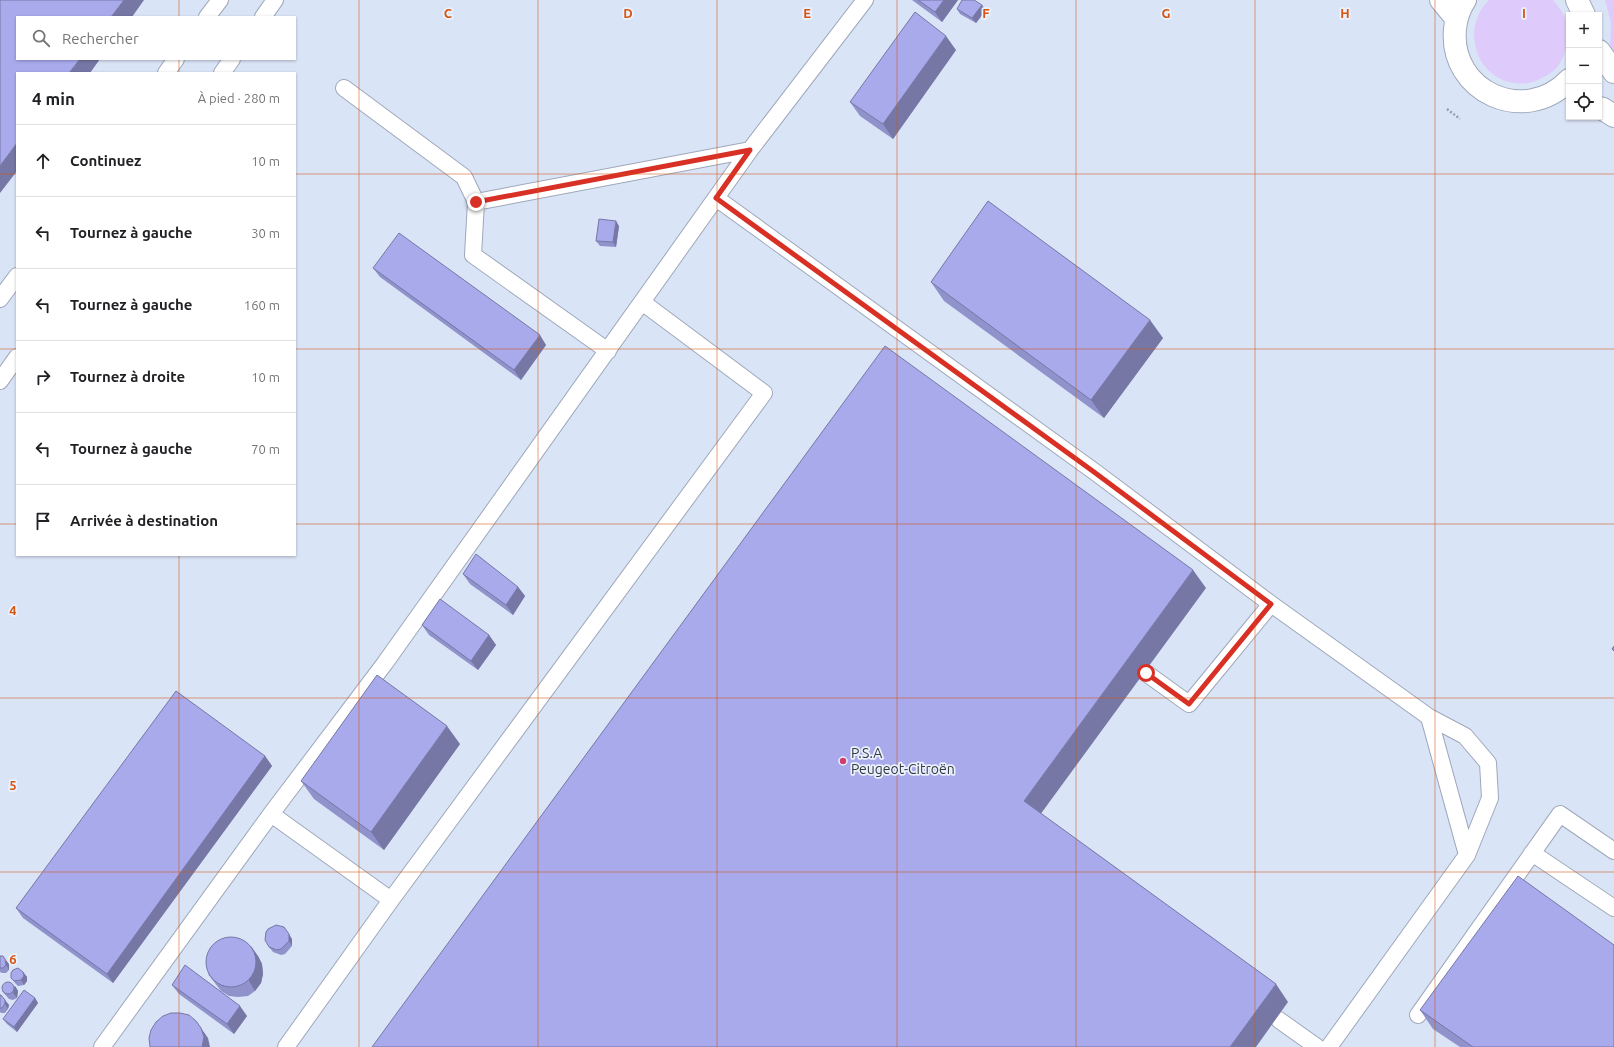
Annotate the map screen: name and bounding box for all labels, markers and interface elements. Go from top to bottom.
text: C [444,6,453,20]
text: D [623,6,633,20]
text: E [803,6,811,20]
text: F [982,6,990,20]
text: G [1162,6,1171,20]
text: H [1340,6,1350,20]
text: I [1522,6,1526,20]
map controls [1566,12,1602,120]
button: + [1566,12,1602,48]
search box [16,16,296,60]
icon: search [30,27,52,49]
text: Rechercher [62,30,139,47]
button: − [1566,48,1602,84]
button: locate [1566,84,1602,120]
text: 4 min [32,89,75,108]
text: À pied · 280 m [198,91,280,105]
icon: ahead [32,150,54,172]
text: Continuez [70,152,141,169]
text: 10 m [251,154,280,168]
route end [467,193,485,211]
icon: left [32,222,54,244]
text: Tournez à gauche [70,224,193,241]
text: 30 m [251,226,280,240]
icon: left [32,294,54,316]
text: Tournez à gauche [70,296,193,313]
text: 160 m [244,298,280,312]
icon: right [32,366,54,388]
text: Tournez à droite [70,368,185,385]
text: 10 m [251,370,280,384]
icon: left [32,438,54,460]
text: Tournez à gauche [70,440,193,457]
text: 70 m [251,442,280,456]
icon: arrive [32,510,54,532]
text: Arrivée à destination [70,512,218,529]
text: 4 [9,603,17,617]
route start [1137,664,1155,682]
place label: P.S.A Peugeot-Citroën [851,745,955,777]
marker: P.S.A Peugeot-Citroën [838,756,848,766]
text: 5 [9,778,17,792]
text: 6 [9,952,17,966]

